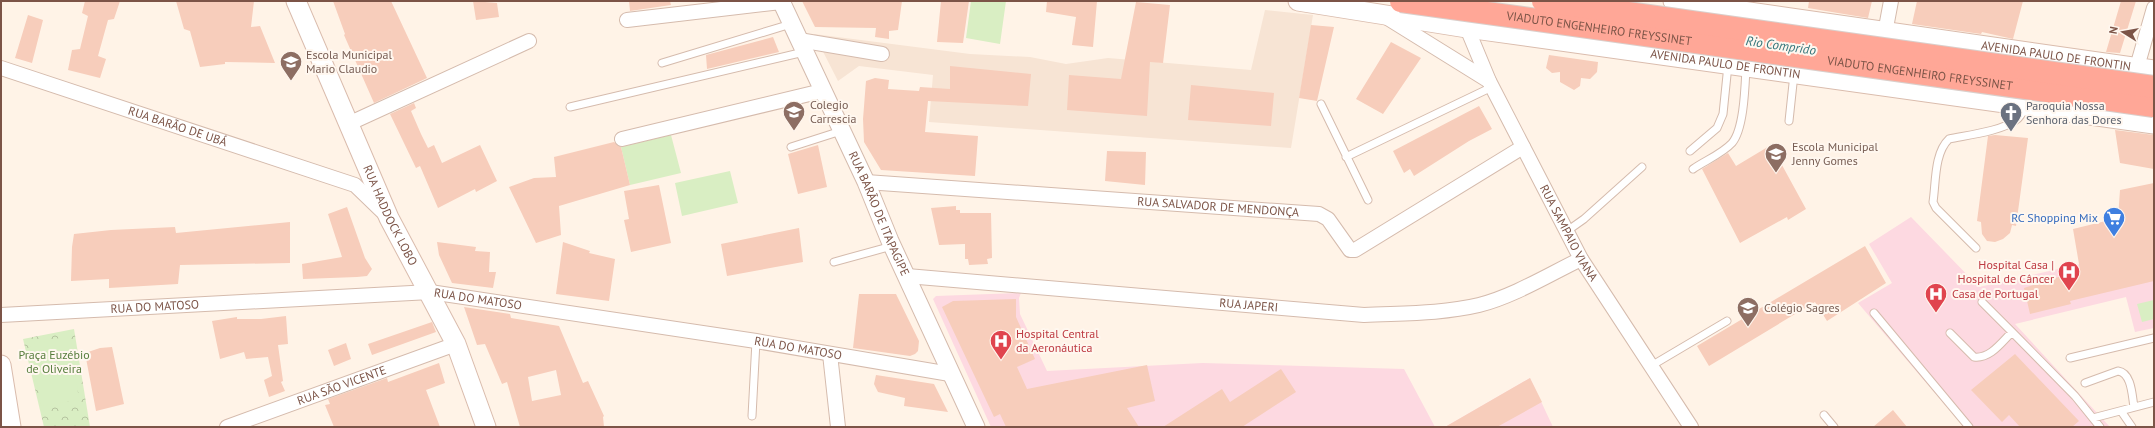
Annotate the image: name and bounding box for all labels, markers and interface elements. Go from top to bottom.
street label: VIADUTO ENGENHEIRO FREYSSINET [1505,8,1693,49]
north arrow [2103,12,2143,52]
text: N [2106,25,2121,35]
water label: Rio Comprido [1745,32,1818,59]
street label: AVENIDA PAULO DE FRONTIN [1980,37,2132,74]
street label: AVENIDA PAULO DE FRONTIN [1649,46,1801,81]
place label: Escola Municipal Mario Claudio [306,47,393,76]
school or university icon: Escola Municipal Mario Claudio [278,49,304,82]
street label: VIADUTO ENGENHEIRO FREYSSINET [1825,52,2014,93]
place label: Colegio Carrescia [810,97,857,126]
place label: Paroquia Nossa Senhora das Dores [2026,98,2121,127]
school or university icon: Colegio Carrescia [781,99,807,132]
church icon: Paroquia Nossa Senhora das Dores [1998,100,2024,133]
street label: RUA BARÃO DE UBÁ [126,103,229,149]
place label: Escola Municipal Jenny Gomes [1791,139,1879,168]
school or university icon: Escola Municipal Jenny Gomes [1763,141,1789,174]
street label: RUA BARÃO DE ITAPAGIPE [846,149,913,278]
street label: RUA HADDOCK LOBO [360,163,421,268]
street label: RUA SAMPAIO VIANA [1537,182,1601,284]
street label: RUA SALVADOR DE MENDONÇA [1137,193,1300,220]
supermarket icon: RC Shopping Mix [2101,205,2127,238]
place label: RC Shopping Mix [2011,210,2098,225]
place label: Hospital Casa | Hospital de Câncer [1958,257,2054,286]
hospital icon: Hospital Casa | Hospital de Câncer [2056,259,2082,292]
hospital icon: Casa de Portugal [1923,281,1949,314]
street label: RUA DO MATOSO [433,285,523,313]
place label: Casa de Portugal [1952,286,2039,301]
street label: RUA JAPERI [1219,295,1279,315]
school or university icon: Colégio Sagres [1735,295,1761,328]
street label: RUA DO MATOSO [110,296,199,316]
place label: Colégio Sagres [1764,300,1840,315]
place label: Hospital Central da Aeronáutica [1016,326,1099,355]
hospital icon: Hospital Central da Aeronáutica [988,328,1014,361]
street label: RUA DO MATOSO [753,333,843,362]
park label: Praça Euzébio de Oliveira [18,347,90,376]
street label: RUA SÃO VICENTE [295,362,388,408]

